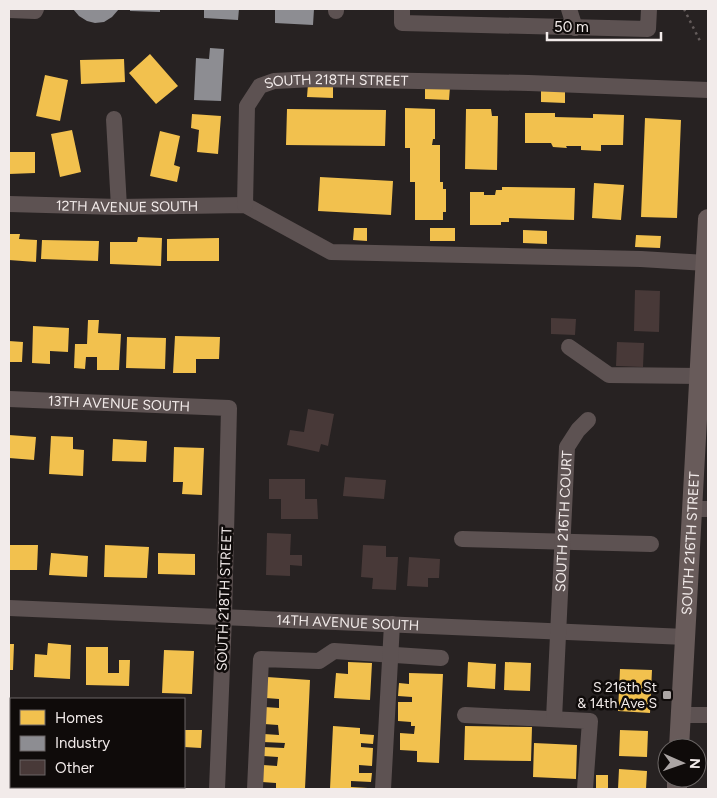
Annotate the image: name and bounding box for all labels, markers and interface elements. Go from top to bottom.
scale bar [547,10,661,42]
text: 50 m [554,18,589,36]
street label: SOUTH 218TH STREET [262,71,409,93]
street label: 12TH AVENUE SOUTH [56,197,198,216]
street label: 13TH AVENUE SOUTH [48,393,190,415]
street label: SOUTH 216TH COURT [552,450,576,592]
street label: SOUTH 216TH STREET [678,471,703,616]
street label: SOUTH 218TH STREET [213,526,236,671]
street label: 14TH AVENUE SOUTH [276,611,420,635]
place label: S 216th St & 14th Ave S [577,679,657,712]
marker: S 216th St & 14th Ave S [661,689,673,701]
legend [10,698,185,788]
text: Homes [55,709,103,727]
text: Industry [55,734,110,752]
north arrow [657,738,707,788]
text: N [686,758,703,769]
text: Other [55,759,94,777]

